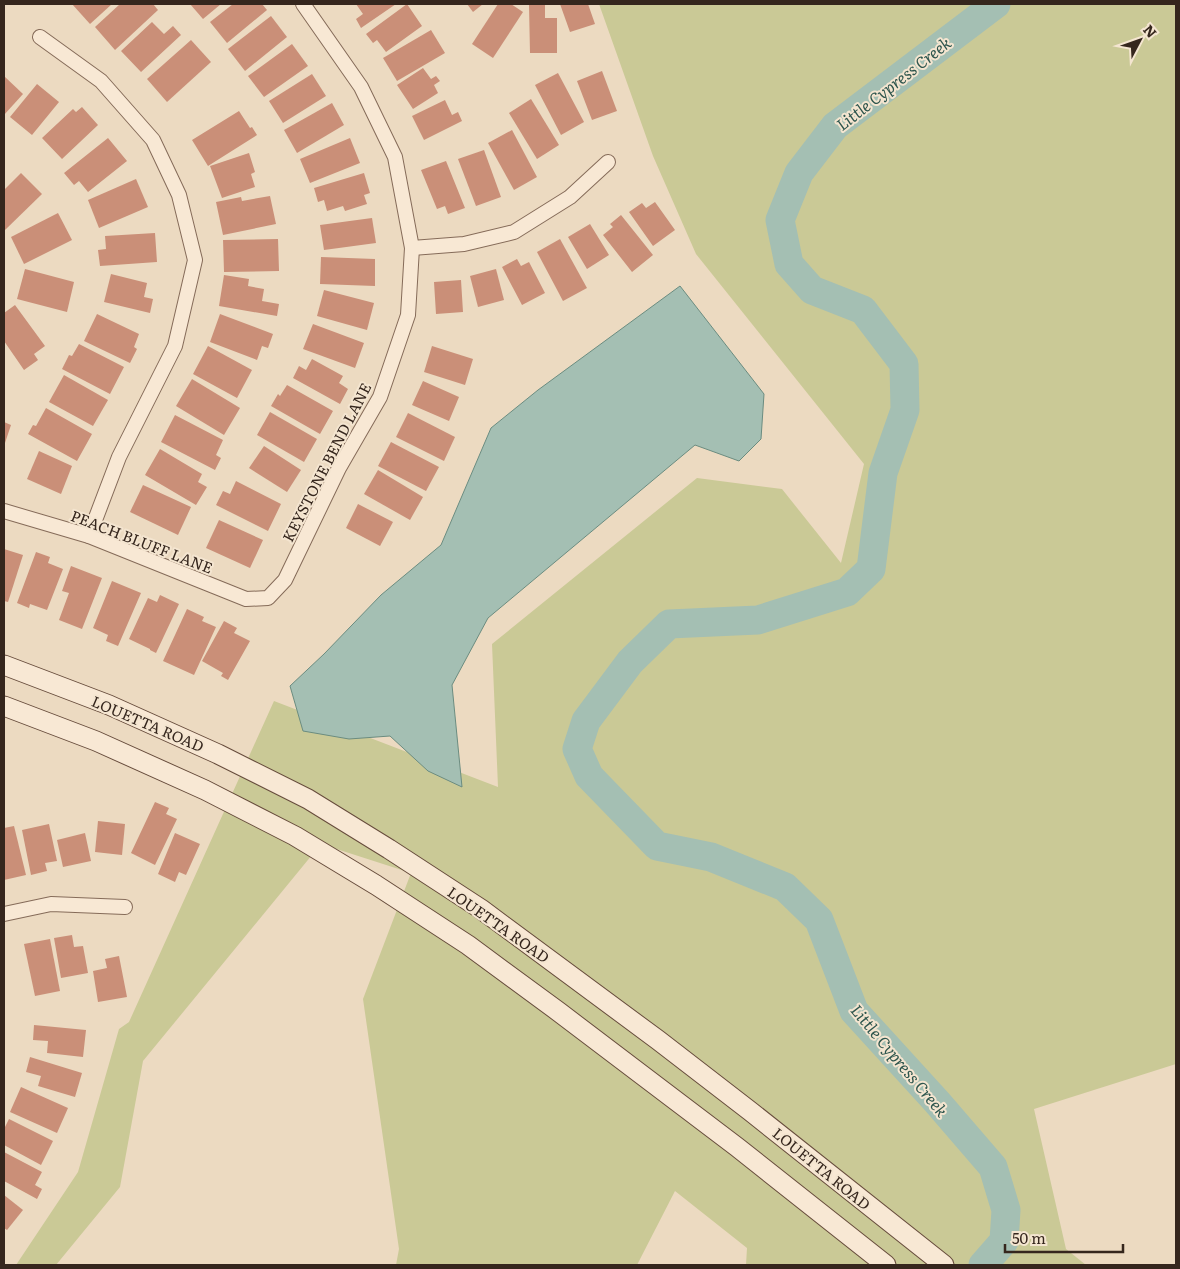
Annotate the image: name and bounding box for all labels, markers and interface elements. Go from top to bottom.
north arrow [1115,15,1165,65]
text: N [1139,20,1162,42]
water label: Little Cypress Creek [830,30,956,136]
street label: KEYSTONE BEND LANE [276,378,376,546]
street label: PEACH BLUFF LANE [68,503,216,579]
street label: LOUETTA ROAD [88,689,208,757]
street label: LOUETTA ROAD [443,880,555,968]
water label: Little Cypress Creek [846,999,954,1122]
street label: LOUETTA ROAD [768,1121,876,1215]
scale bar [1005,1222,1122,1254]
text: 50 m [1012,1226,1046,1249]

